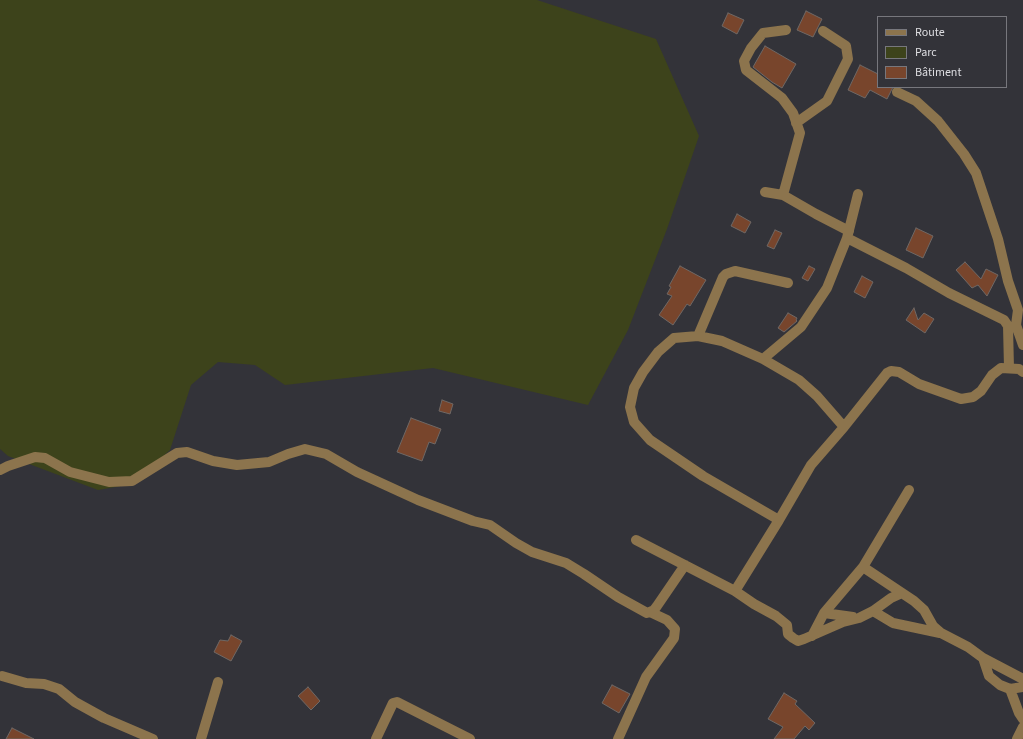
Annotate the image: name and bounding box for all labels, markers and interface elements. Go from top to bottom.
legend [877,16,1007,88]
text: Route [915,24,945,41]
text: Parc [915,44,937,61]
text: Bâtiment [915,64,961,81]

